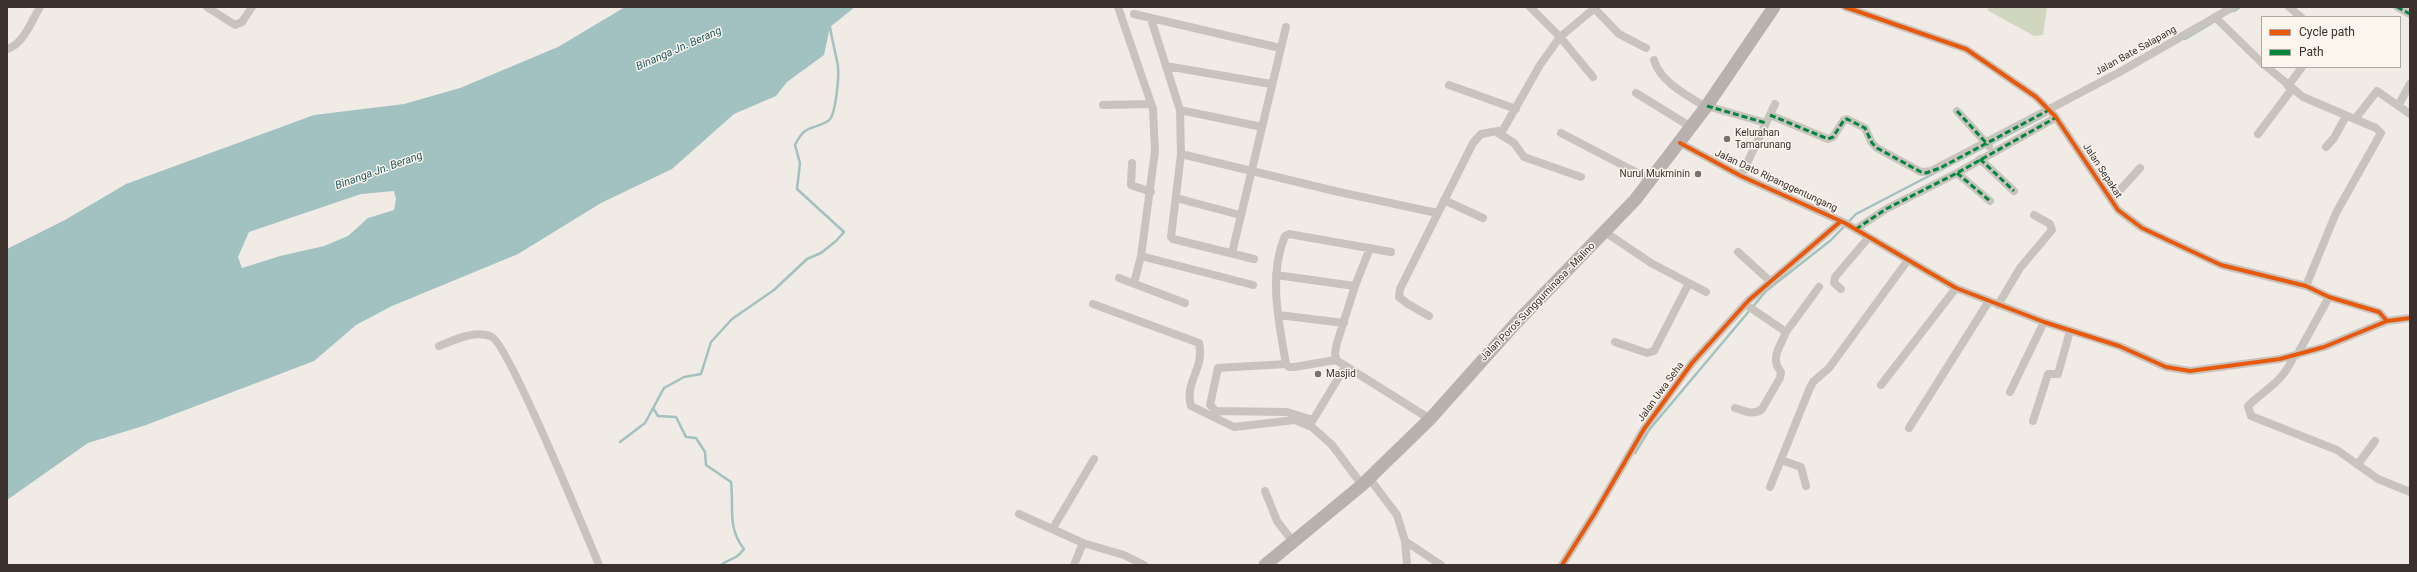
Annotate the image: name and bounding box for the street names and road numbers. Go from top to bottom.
street label: Jalan Bate Salapang [2093,24,2179,78]
street label: Jalan Sepakat [2080,141,2124,201]
street label: Jalan Dato Ripanggentungang [1713,147,1839,215]
street label: Jalan Poros Sungguminasa - Malino [1478,240,1598,364]
street label: Jalan Uwa Seha [1635,360,1687,424]

